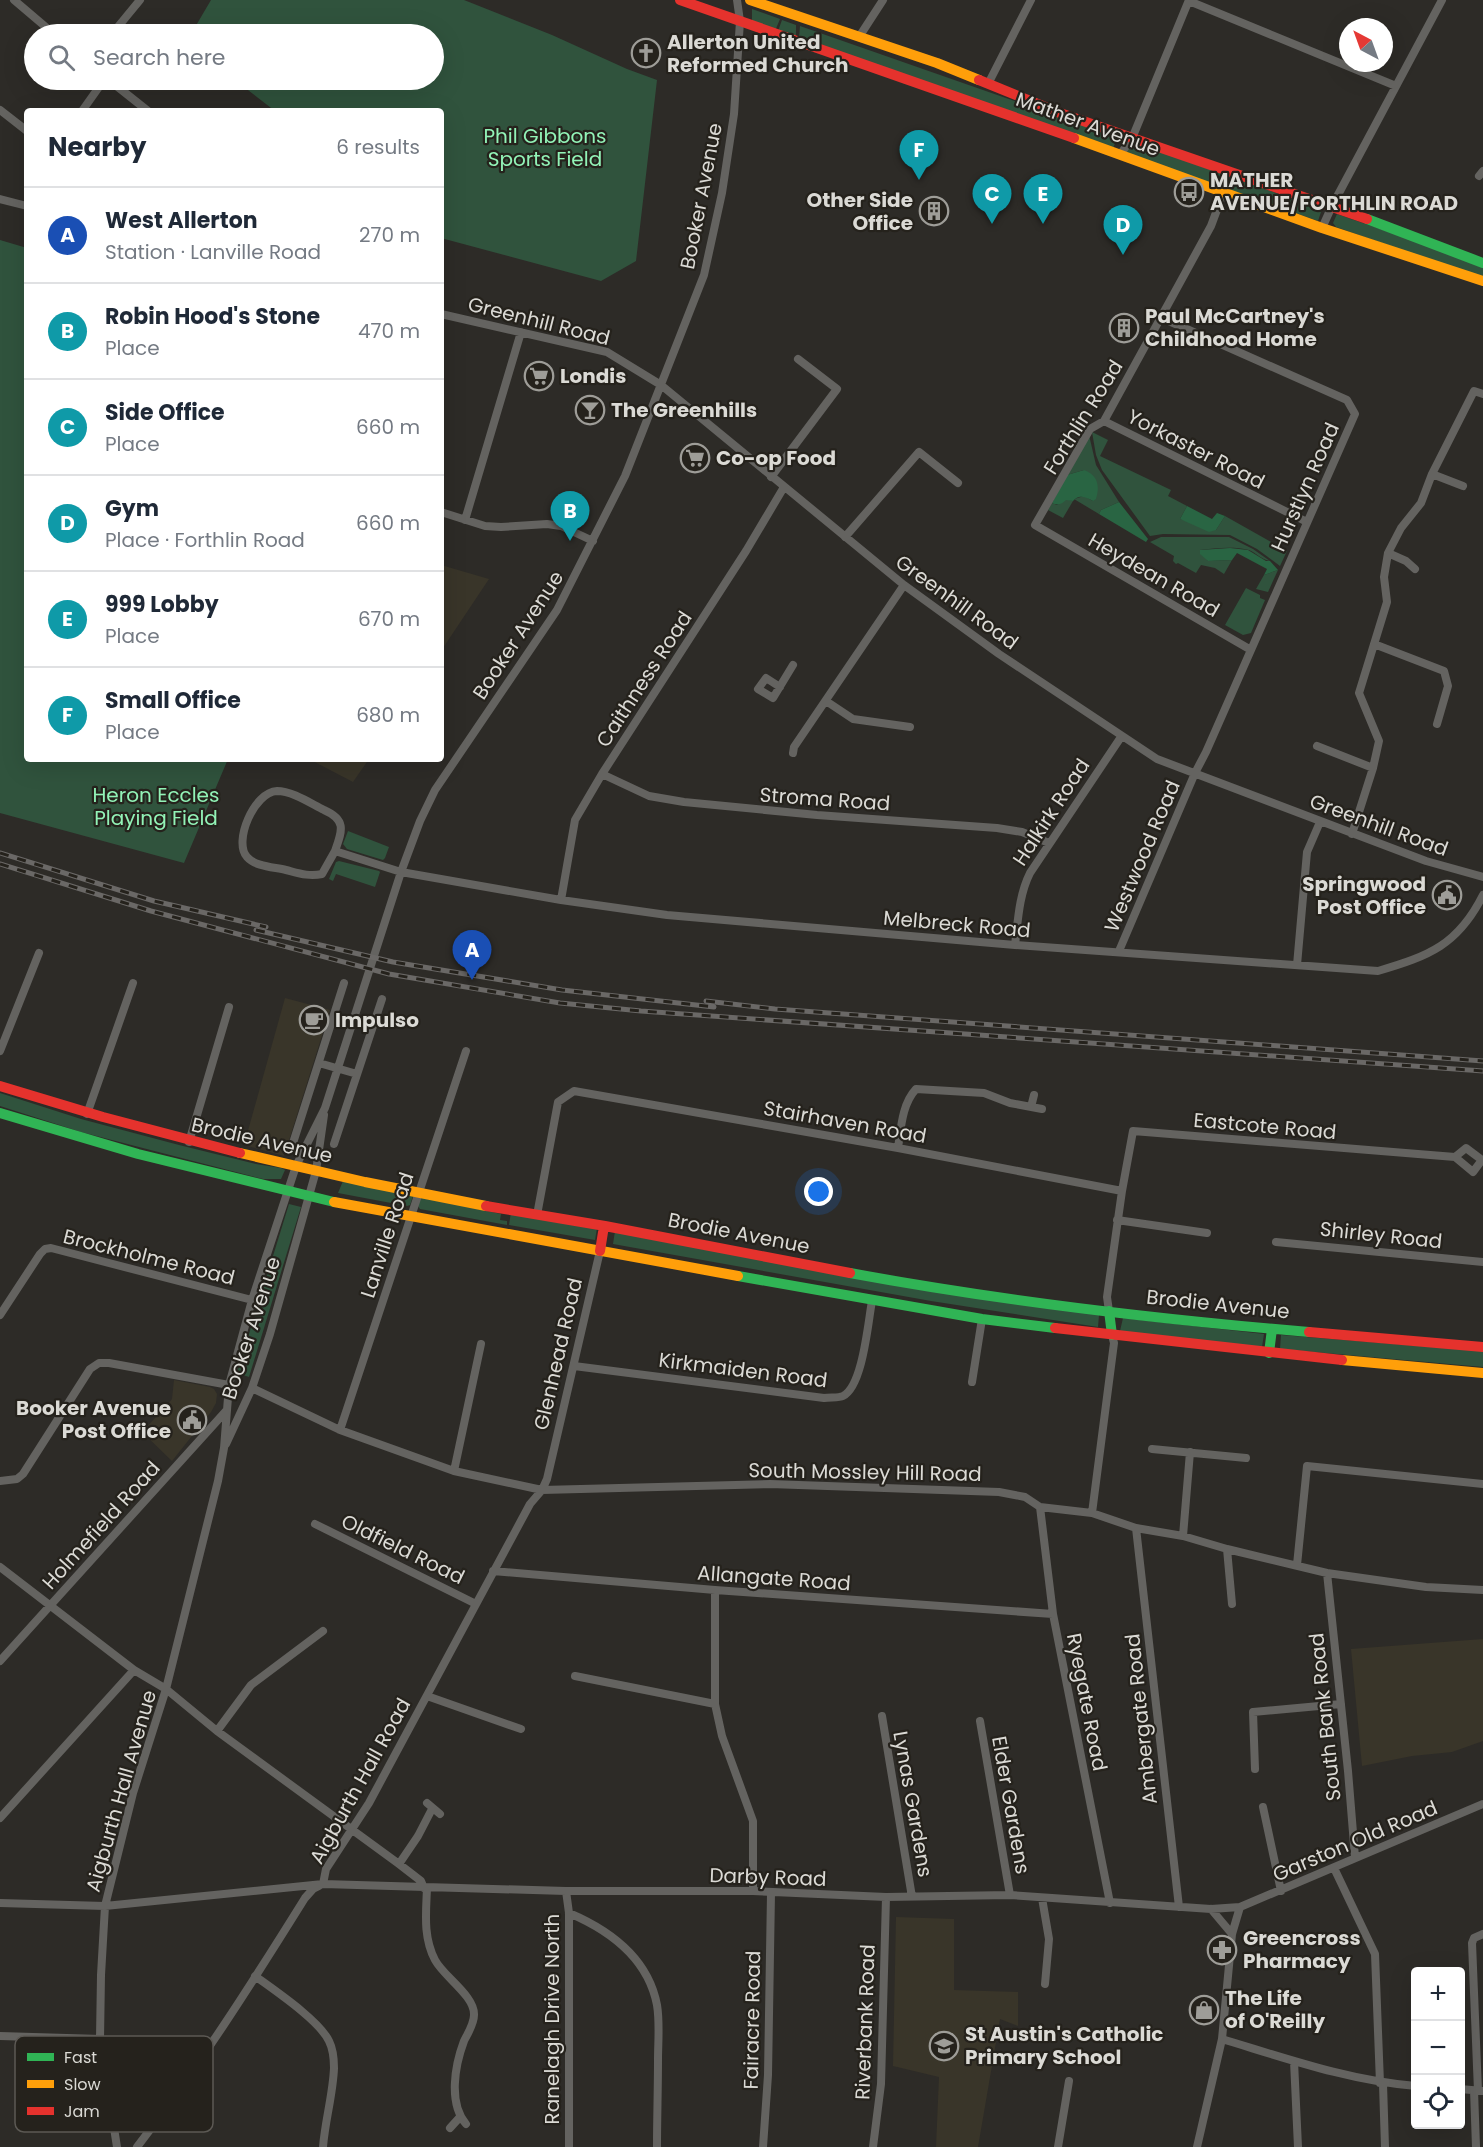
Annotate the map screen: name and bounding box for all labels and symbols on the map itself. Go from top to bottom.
north arrow [1339,18,1393,72]
place label: Allerton United Reformed Church [667,28,849,79]
church icon: Allerton United Reformed Church [630,37,662,69]
street label: Mather Avenue [1012,85,1164,163]
street label: Booker Avenue [673,120,729,272]
park label: Phil Gibbons Sports Field [483,122,607,173]
pin: F [900,130,938,180]
place label: MATHER AVENUE/FORTHLIN ROAD [1210,166,1458,217]
pin: C [972,174,1012,224]
pin: E [1024,174,1062,224]
bus stop icon: MATHER AVENUE/FORTHLIN ROAD [1173,176,1205,208]
place label: Other Side Office [806,186,913,237]
building icon: Other Side Office [918,195,950,227]
pin: D [1104,206,1142,255]
street label: Greenhill Road [465,290,613,352]
place label: Paul McCartney's Childhood Home [1145,302,1325,353]
building icon: Paul McCartney's Childhood Home [1108,312,1140,344]
street label: Forthlin Road [1037,354,1129,480]
supermarket icon: Londis [523,360,555,392]
place label: Londis [560,362,626,390]
bar icon: The Greenhills [574,394,606,426]
place label: The Greenhills [611,396,757,424]
street label: Yorkaster Road [1123,402,1269,496]
street label: Hurstlyn Road [1264,418,1346,556]
supermarket icon: Co-op Food [679,442,711,474]
place label: Co-op Food [716,444,836,472]
pin: B [550,492,590,541]
street label: Heydean Road [1083,526,1225,624]
street label: Greenhill Road [890,548,1024,656]
street label: Booker Avenue [466,565,570,705]
street label: Caithness Road [589,605,699,753]
street label: Halkirk Road [1006,753,1096,871]
street label: Westwood Road [1097,776,1187,936]
street label: Stroma Road [759,780,891,818]
park label: Heron Eccles Playing Field [93,781,219,832]
street label: Greenhill Road [1306,787,1452,863]
place label: Springwood Post Office [1302,870,1426,921]
public building icon: Springwood Post Office [1431,879,1463,911]
street label: Melbreck Road [882,904,1032,944]
pin: A [452,930,492,980]
cafe icon: Impulso [298,1004,330,1036]
place label: Impulso [335,1006,419,1034]
street label: Stairhaven Road [761,1094,929,1150]
street label: Eastcote Road [1192,1106,1338,1146]
street label: Brodie Avenue [189,1110,335,1170]
street label: Lanville Road [353,1169,421,1301]
your location [804,1177,833,1206]
street label: Brodie Avenue [666,1206,812,1260]
street label: Shirley Road [1318,1215,1444,1255]
street label: Brockholme Road [60,1222,238,1292]
street label: Booker Avenue [215,1253,287,1403]
street label: Glenhead Road [527,1275,589,1433]
street label: Brodie Avenue [1145,1283,1291,1325]
street label: Kirkmaiden Road [657,1346,829,1394]
place label: Booker Avenue Post Office [16,1394,171,1445]
public building icon: Booker Avenue Post Office [176,1404,208,1436]
street label: Holmefield Road [36,1455,166,1595]
street label: South Mossley Hill Road [748,1456,982,1488]
street label: Oldfield Road [337,1507,469,1591]
street label: Allangate Road [696,1559,852,1597]
street label: Ryegate Road [1060,1631,1114,1773]
street label: Ambergate Road [1118,1632,1164,1806]
street label: South Bank Road [1302,1632,1348,1802]
street label: Aigburth Hall Avenue [79,1687,163,1895]
street label: Aigburth Hall Road [303,1693,417,1869]
street label: Lynas Gardens [886,1729,940,1879]
street label: Elder Gardens [985,1734,1037,1876]
street label: Garston Old Road [1268,1794,1442,1888]
street label: Darby Road [709,1861,827,1893]
street label: Ranelagh Drive North [538,1914,566,2124]
place label: Greencross Pharmacy [1243,1924,1361,1975]
pharmacy icon: Greencross Pharmacy [1206,1934,1238,1966]
street label: Riverbank Road [848,1944,882,2100]
street label: Fairacre Road [737,1950,767,2090]
place label: The Life of O'Reilly [1225,1984,1325,2035]
shop icon: The Life of O'Reilly [1188,1994,1220,2026]
place label: St Austin's Catholic Primary School [965,2020,1163,2071]
school or university icon: St Austin's Catholic Primary School [928,2030,960,2062]
legend [15,2036,213,2132]
text: Fast [64,2046,97,2069]
text: Slow [64,2073,101,2096]
text: Jam [64,2100,100,2123]

